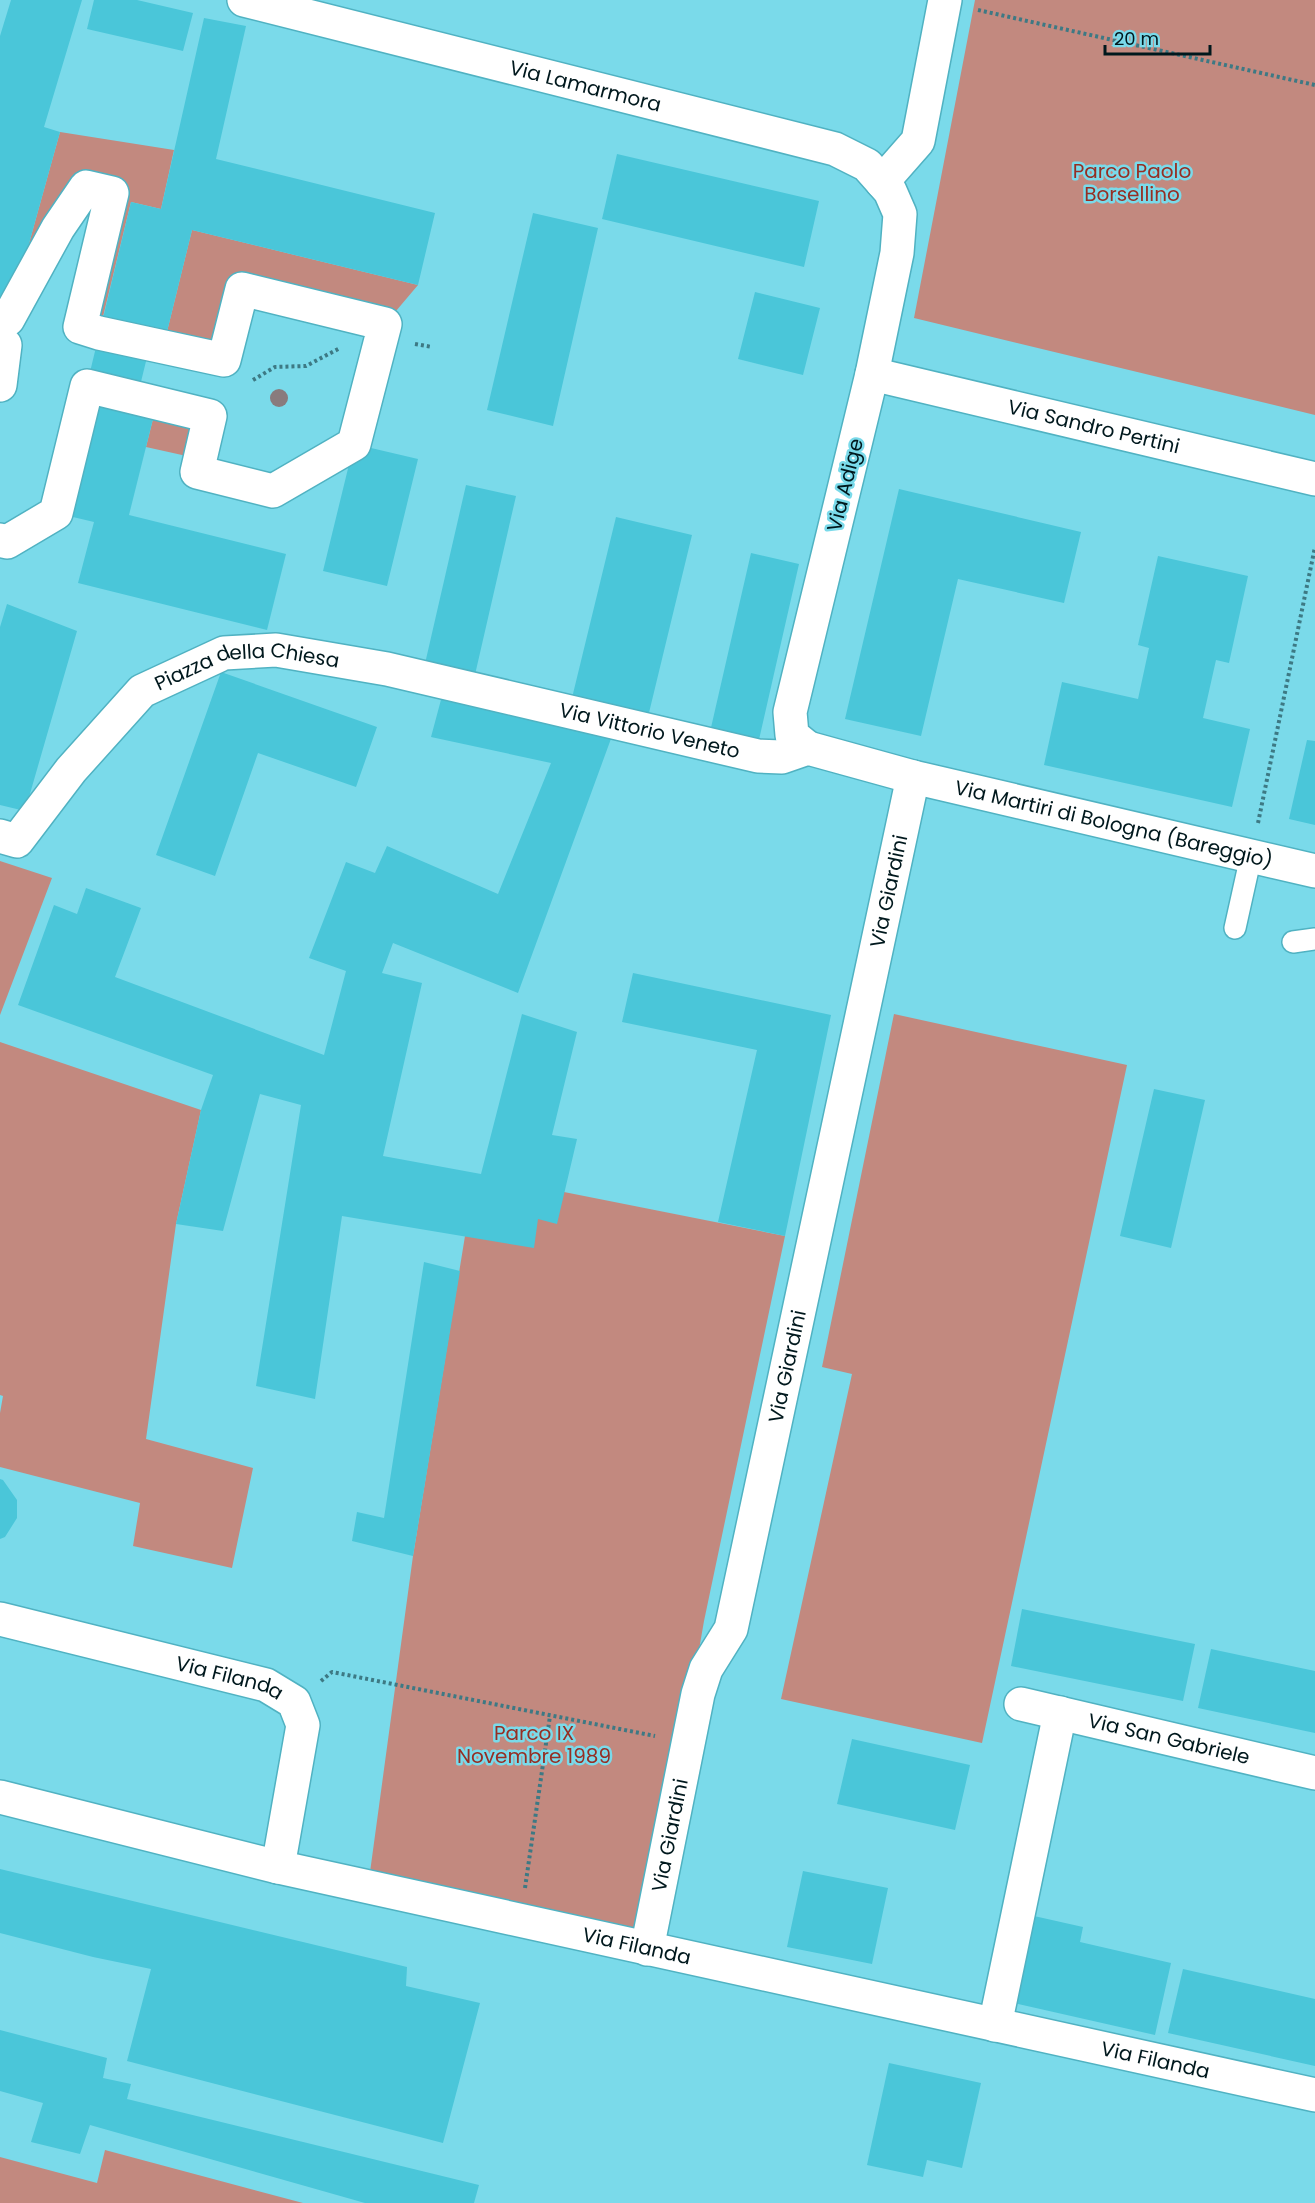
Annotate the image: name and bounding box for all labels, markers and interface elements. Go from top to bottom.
scale bar [1105,18,1210,56]
text: 20 m [1114,26,1159,51]
street label: Via Lamarmora [506,53,664,119]
park label: Parco Paolo Borsellino [1073,157,1191,208]
street label: Via Sandro Pertini [1005,393,1183,461]
street label: Via Adige [820,435,870,535]
street label: Piazza della Chiesa [150,635,342,697]
street label: Via Vittorio Veneto [556,696,743,765]
street label: Via Martiri di Bologna (Bareggio) [952,773,1276,875]
street label: Via Giardini [863,832,914,950]
street label: Via Giardini [761,1307,813,1426]
street label: Via Filanda [173,1649,289,1706]
street label: Via San Gabriele [1085,1706,1253,1771]
park label: Parco IX Novembre 1989 [457,1719,611,1770]
street label: Via Giardini [645,1776,695,1894]
street label: Via Filanda [580,1920,694,1971]
street label: Via Filanda [1098,2034,1212,2085]

